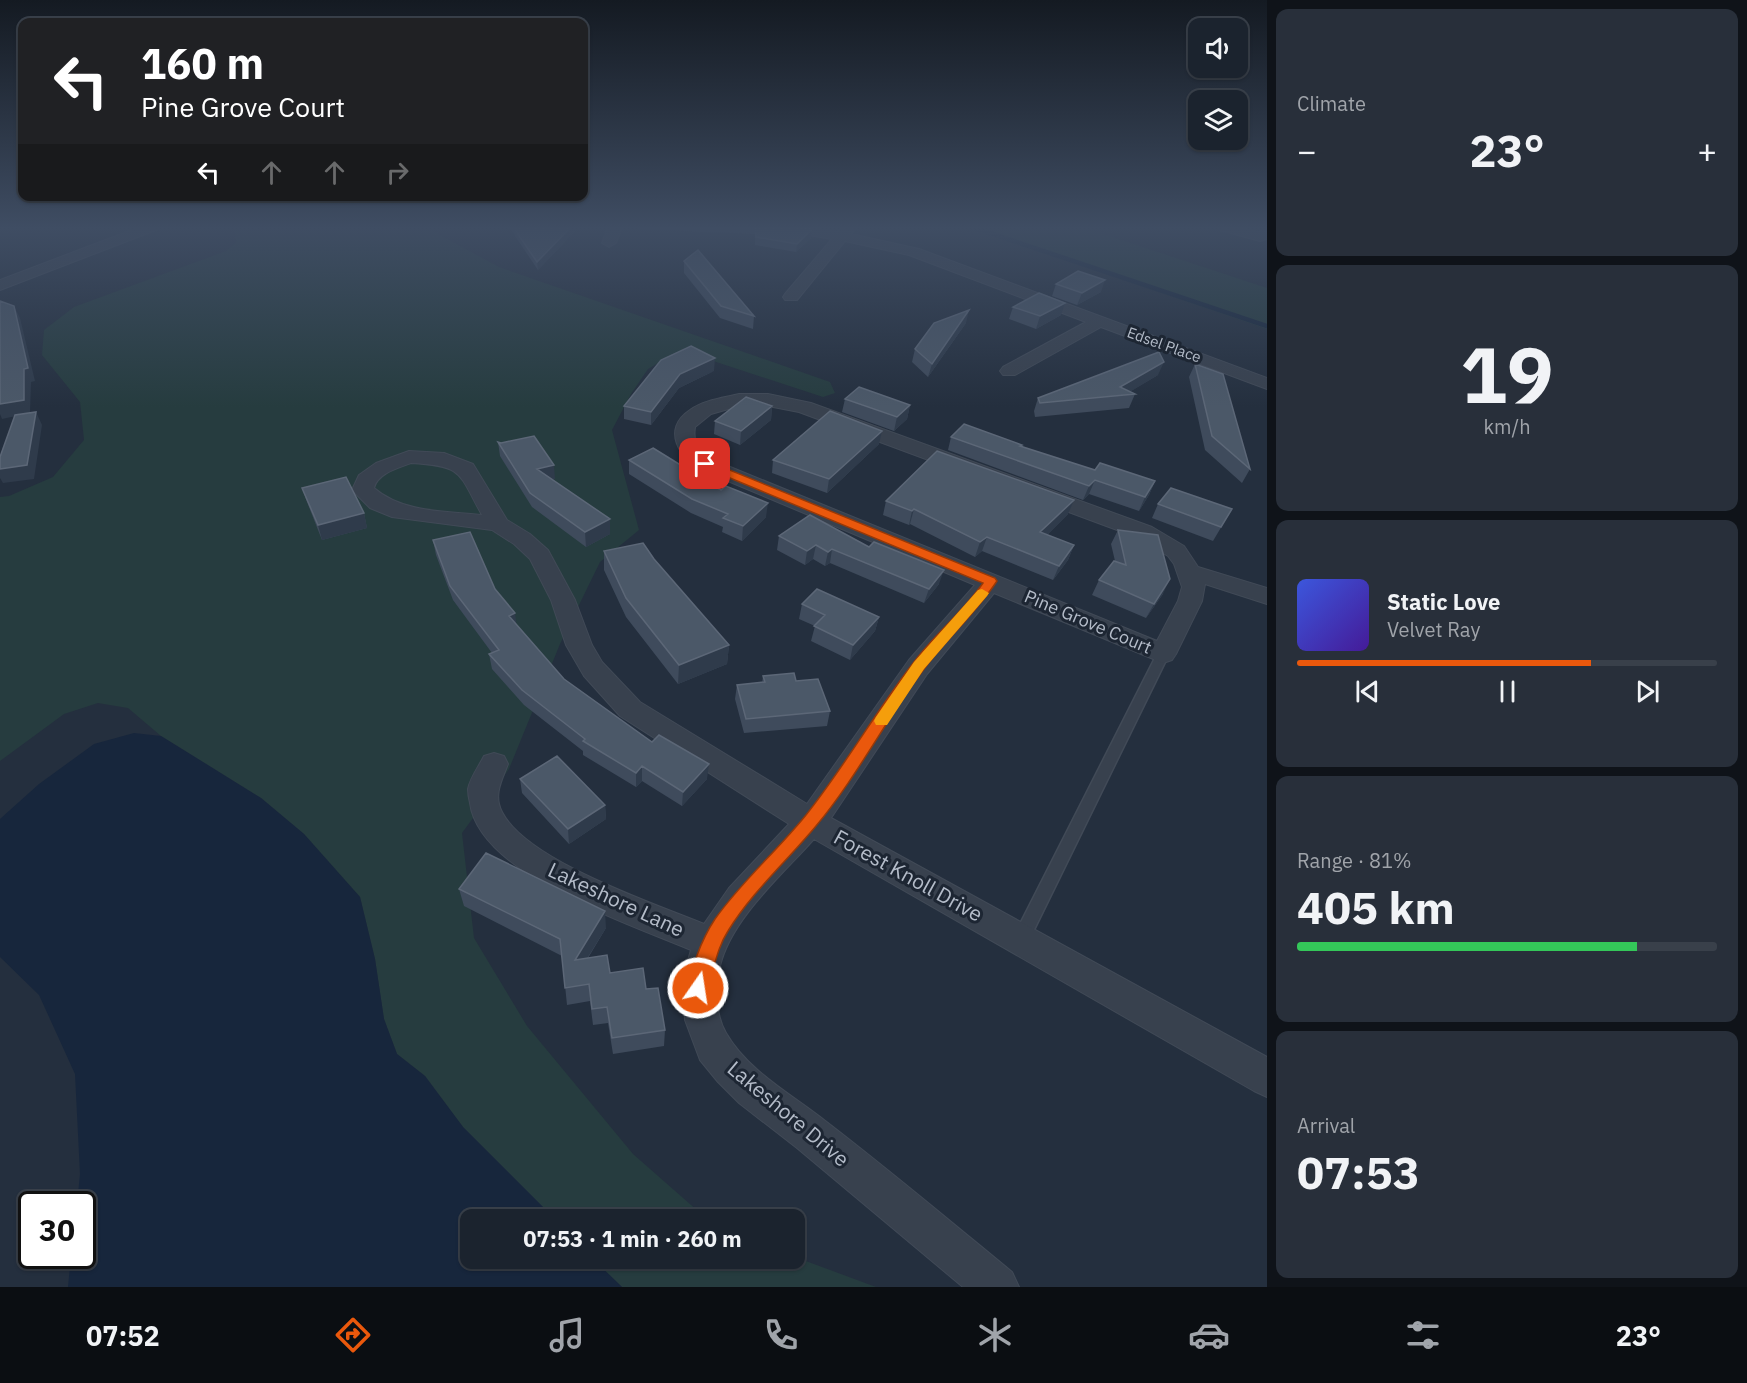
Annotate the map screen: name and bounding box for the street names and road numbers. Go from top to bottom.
street label: Edsel Place [1125,322,1204,367]
street label: Pine Grove Court [1021,584,1155,659]
street label: Forest Knoll Drive [829,823,988,928]
street label: Lakeshore Lane [544,855,689,943]
street label: Lakeshore Drive [722,1054,855,1172]

